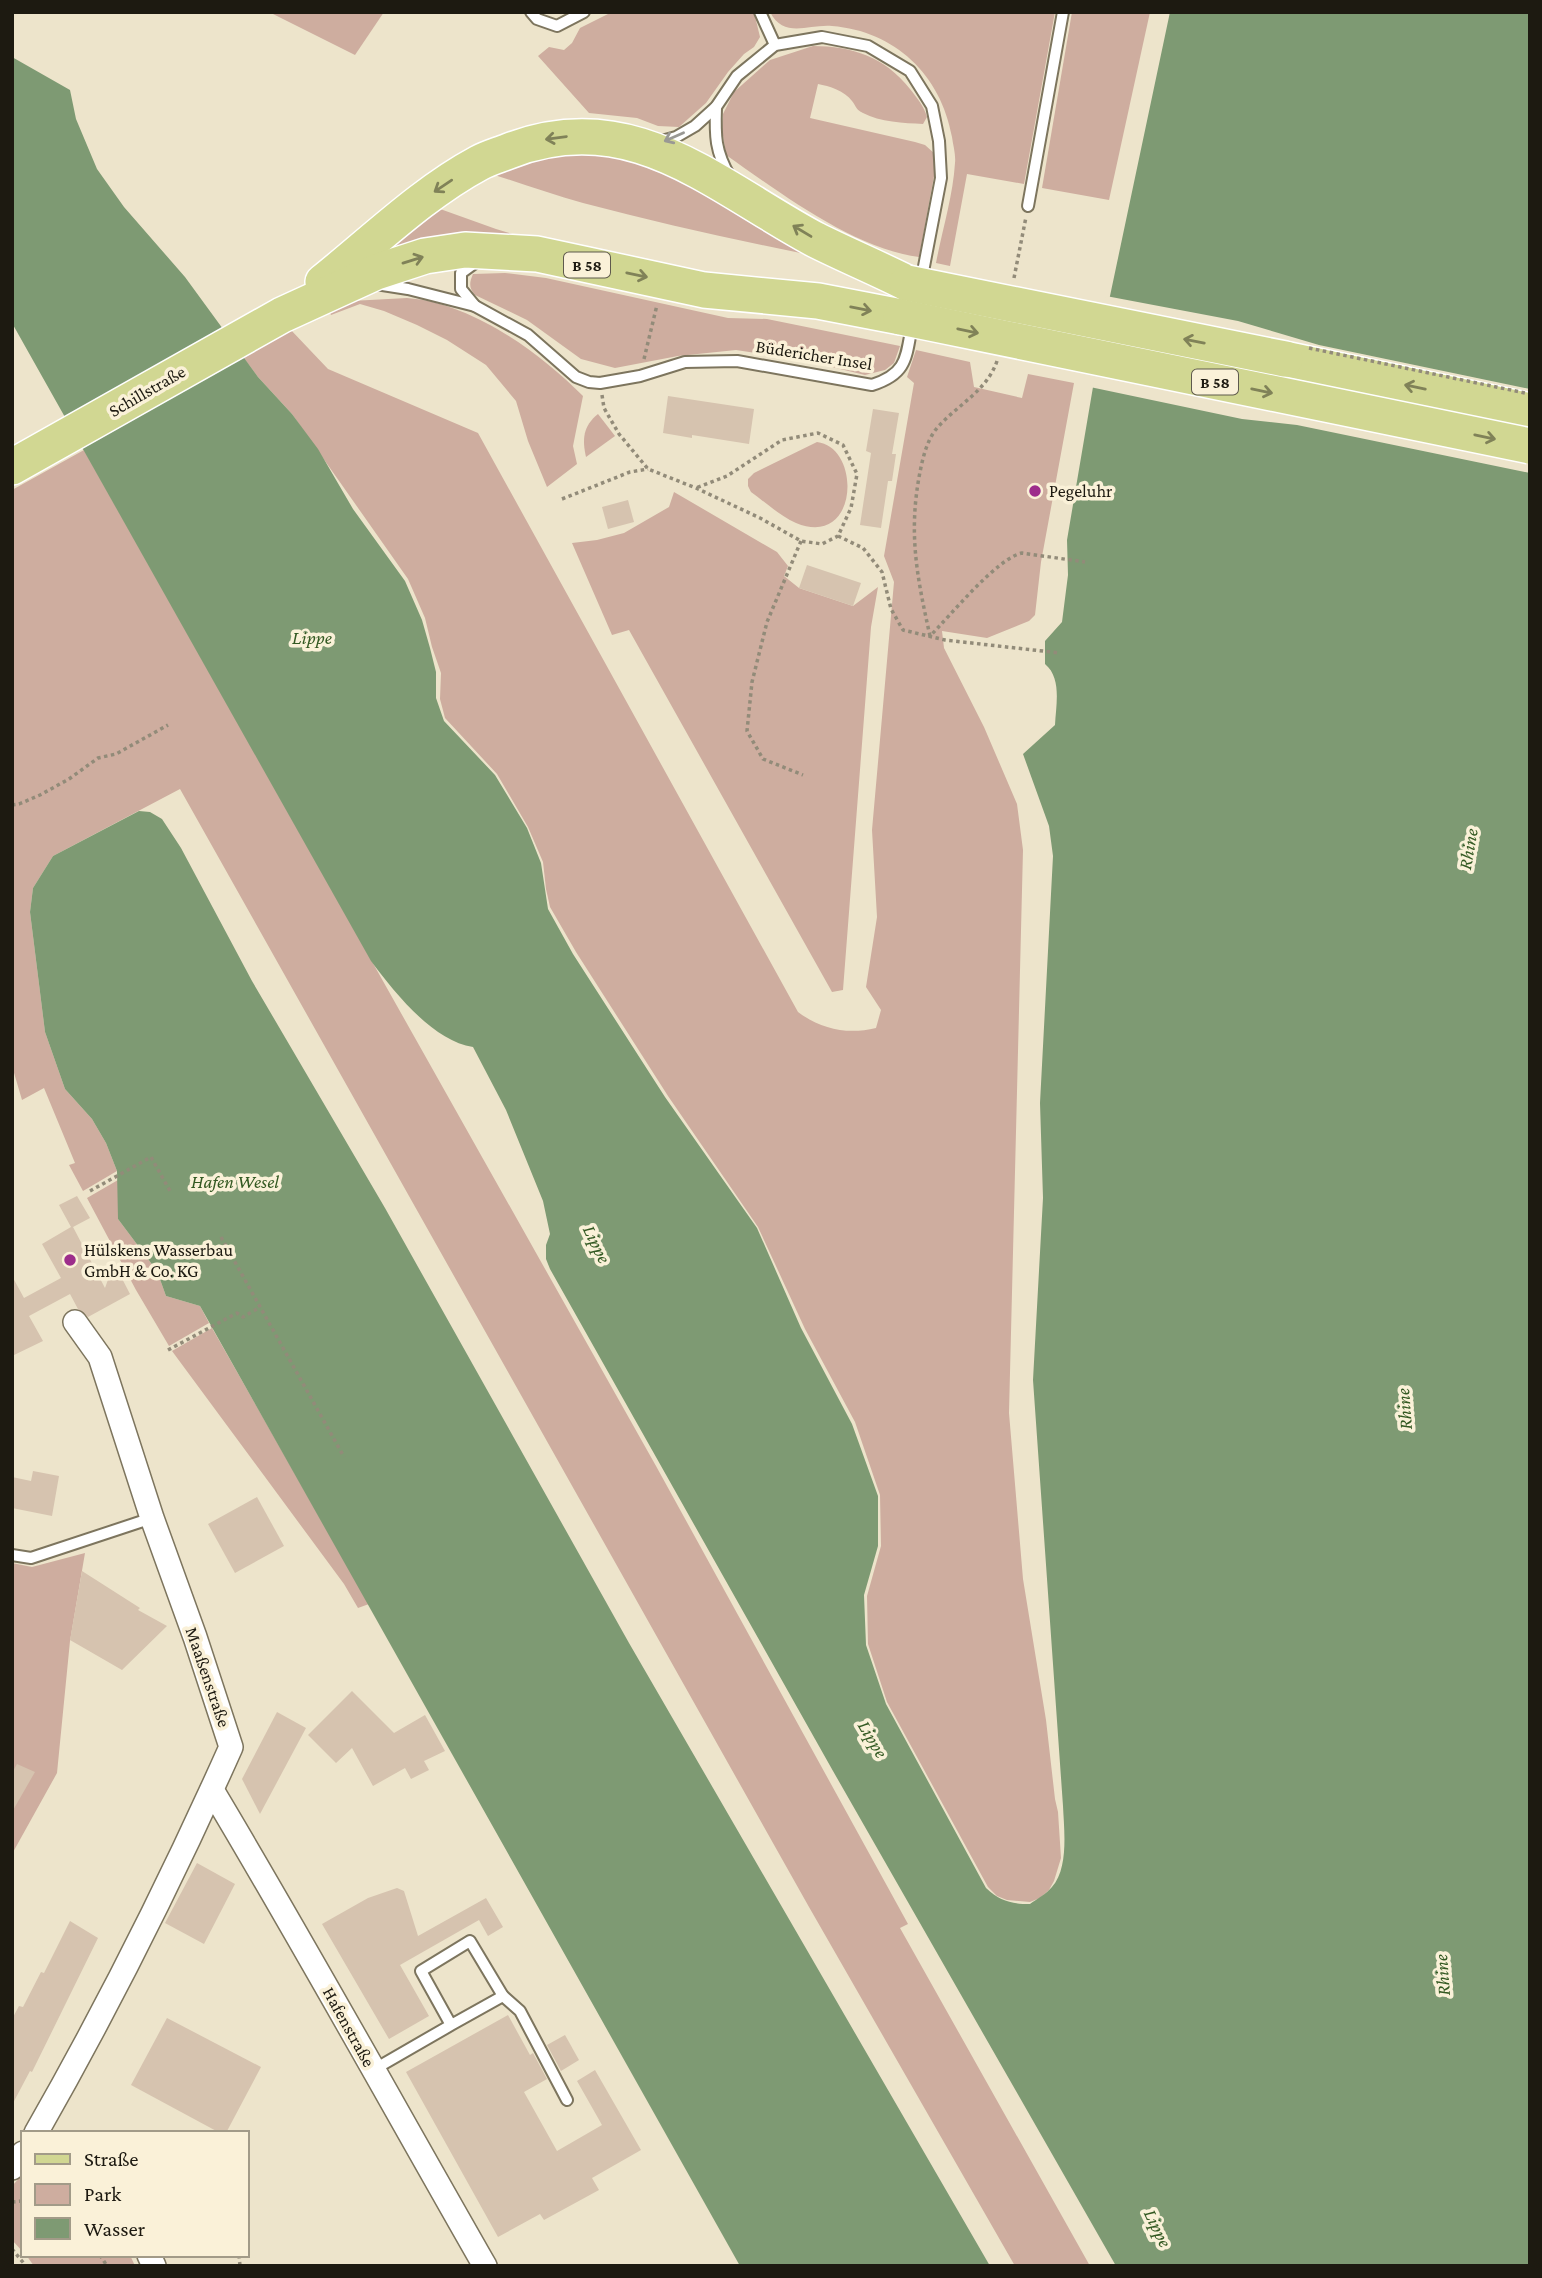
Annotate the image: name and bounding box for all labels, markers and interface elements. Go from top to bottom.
one-way arrow [664,131,685,144]
one-way arrow [545,132,568,145]
one-way arrow [434,179,453,193]
one-way arrow [793,224,813,238]
one-way arrow [401,252,423,265]
road number: B 58 [564,252,610,278]
one-way arrow [625,269,648,283]
one-way arrow [849,303,872,316]
one-way arrow [956,324,979,338]
one-way arrow [1183,333,1206,347]
street label: Büdericher Insel [754,336,874,374]
street label: Schillstraße [105,361,189,421]
road number: B 58 [1192,370,1238,394]
one-way arrow [1404,379,1427,393]
one-way arrow [1250,385,1273,399]
one-way arrow [1473,431,1496,445]
place label: Pegeluhr [1049,481,1113,501]
marker: Pegeluhr [1027,483,1043,499]
water label: Lippe [292,627,332,648]
water label: Rhine [1454,827,1482,871]
water label: Hafen Wesel [191,1171,279,1192]
water label: Lippe [579,1221,615,1267]
place label: Hülskens Wasserbau GmbH & Co. KG [84,1240,234,1281]
marker: Hülskens Wasserbau GmbH & Co. KG [62,1252,78,1268]
water label: Rhine [1392,1388,1416,1430]
street label: Maaßenstraße [182,1624,234,1730]
water label: Lippe [854,1716,892,1762]
water label: Rhine [1430,1954,1454,1996]
street label: Hafenstraße [319,1984,379,2071]
legend [21,2131,248,2257]
text: Straße [84,2147,138,2171]
text: Park [84,2182,121,2206]
water label: Lippe [1140,2205,1176,2251]
text: Wasser [84,2217,146,2241]

